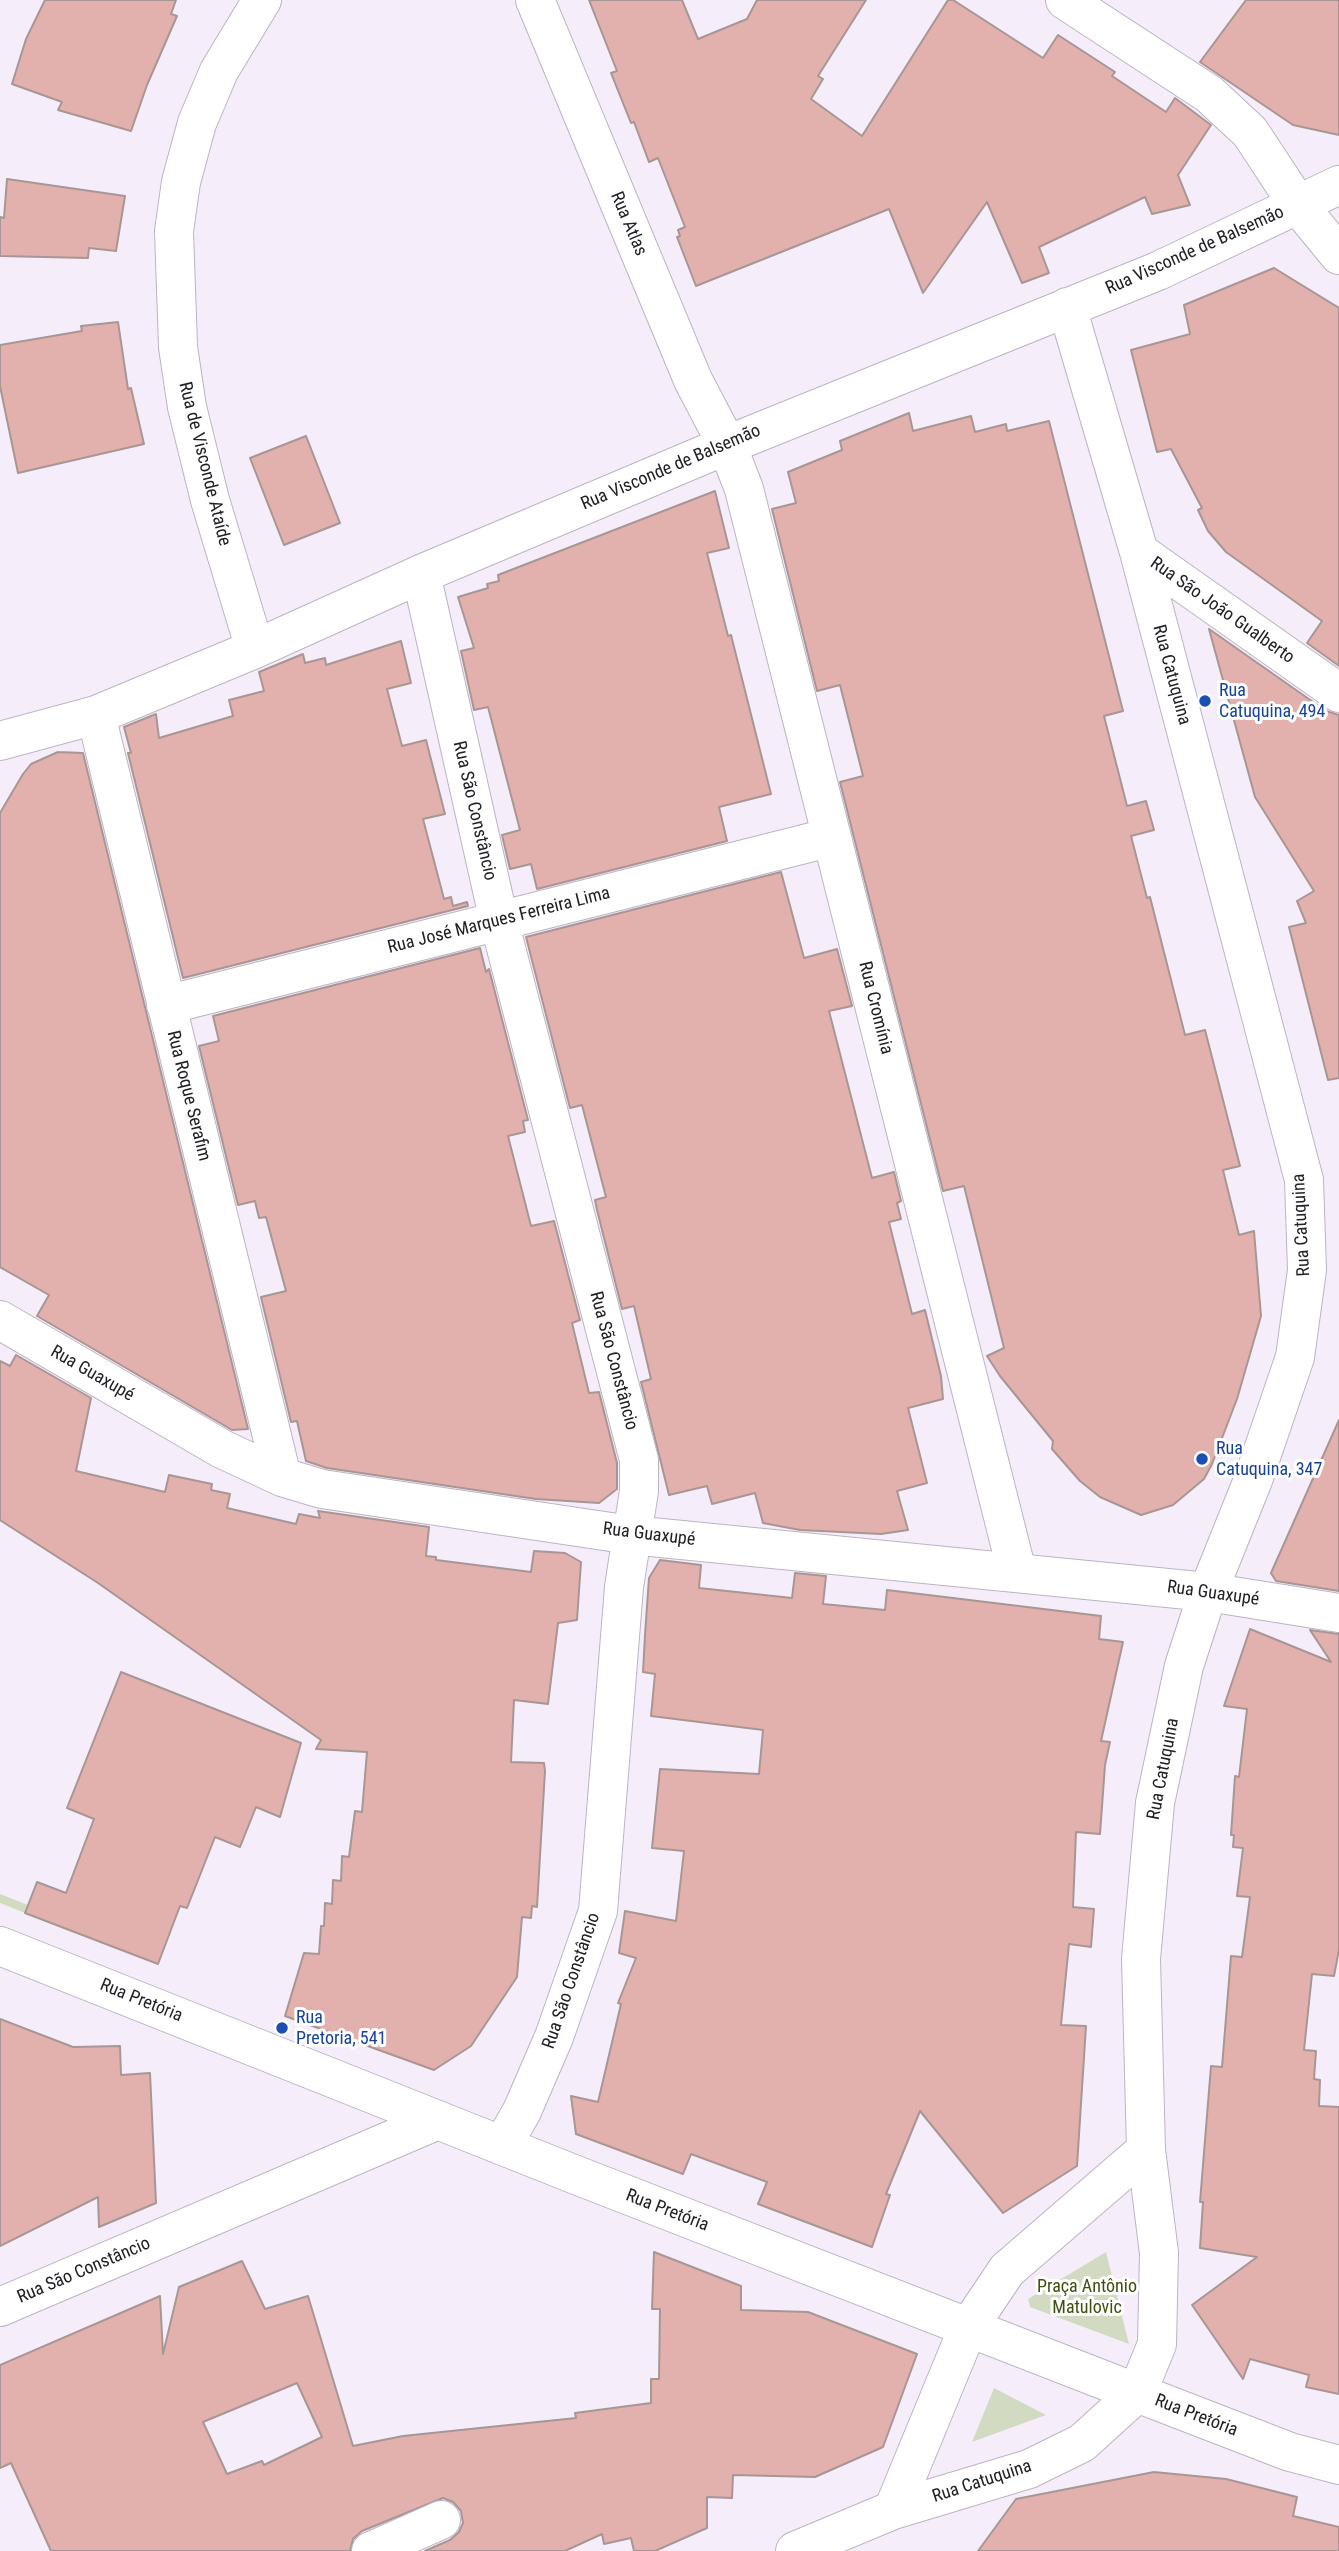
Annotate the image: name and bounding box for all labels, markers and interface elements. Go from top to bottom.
street label: Rua Atlas [605,189,651,259]
street label: Rua Visconde de Balsemão [1102,202,1288,300]
street label: Rua de Visconde Ataíde [173,380,235,548]
street label: Rua Visconde de Balsemão [578,420,764,516]
street label: Rua São João Gualberto [1146,553,1298,669]
street label: Rua Catuquina [1147,622,1195,728]
place label: Rua Catuquina, 494 [1219,680,1325,722]
marker: Rua Catuquina, 494 [1197,693,1213,709]
street label: Rua São Constâncio [447,739,501,883]
street label: Rua José Marques Ferreira Lima [385,883,613,959]
street label: Rua Cromínia [853,959,897,1057]
street label: Rua Roque Serafim [161,1028,215,1164]
street label: Rua Catuquina [1289,1173,1315,1277]
street label: Rua São Constâncio [584,1289,642,1433]
street label: Rua Guaxupé [46,1341,138,1407]
place label: Rua Catuquina, 347 [1216,1438,1322,1480]
marker: Rua Catuquina, 347 [1194,1451,1210,1467]
street label: Rua Guaxupé [602,1519,696,1551]
street label: Rua Guaxupé [1166,1577,1260,1611]
street label: Rua Catuquina [1144,1716,1184,1822]
street label: Rua São Constâncio [539,1910,605,2052]
street label: Rua Pretória [97,1975,185,2027]
place label: Rua Pretoria, 541 [296,2007,386,2050]
marker: Rua Pretoria, 541 [274,2020,290,2036]
street label: Rua Pretória [622,2185,712,2237]
street label: Rua São Constâncio [14,2233,154,2309]
park label: Praça Antônio Matulovic [1037,2276,1137,2318]
street label: Rua Pretória [1151,2390,1241,2442]
street label: Rua Catuquina [930,2456,1034,2508]

